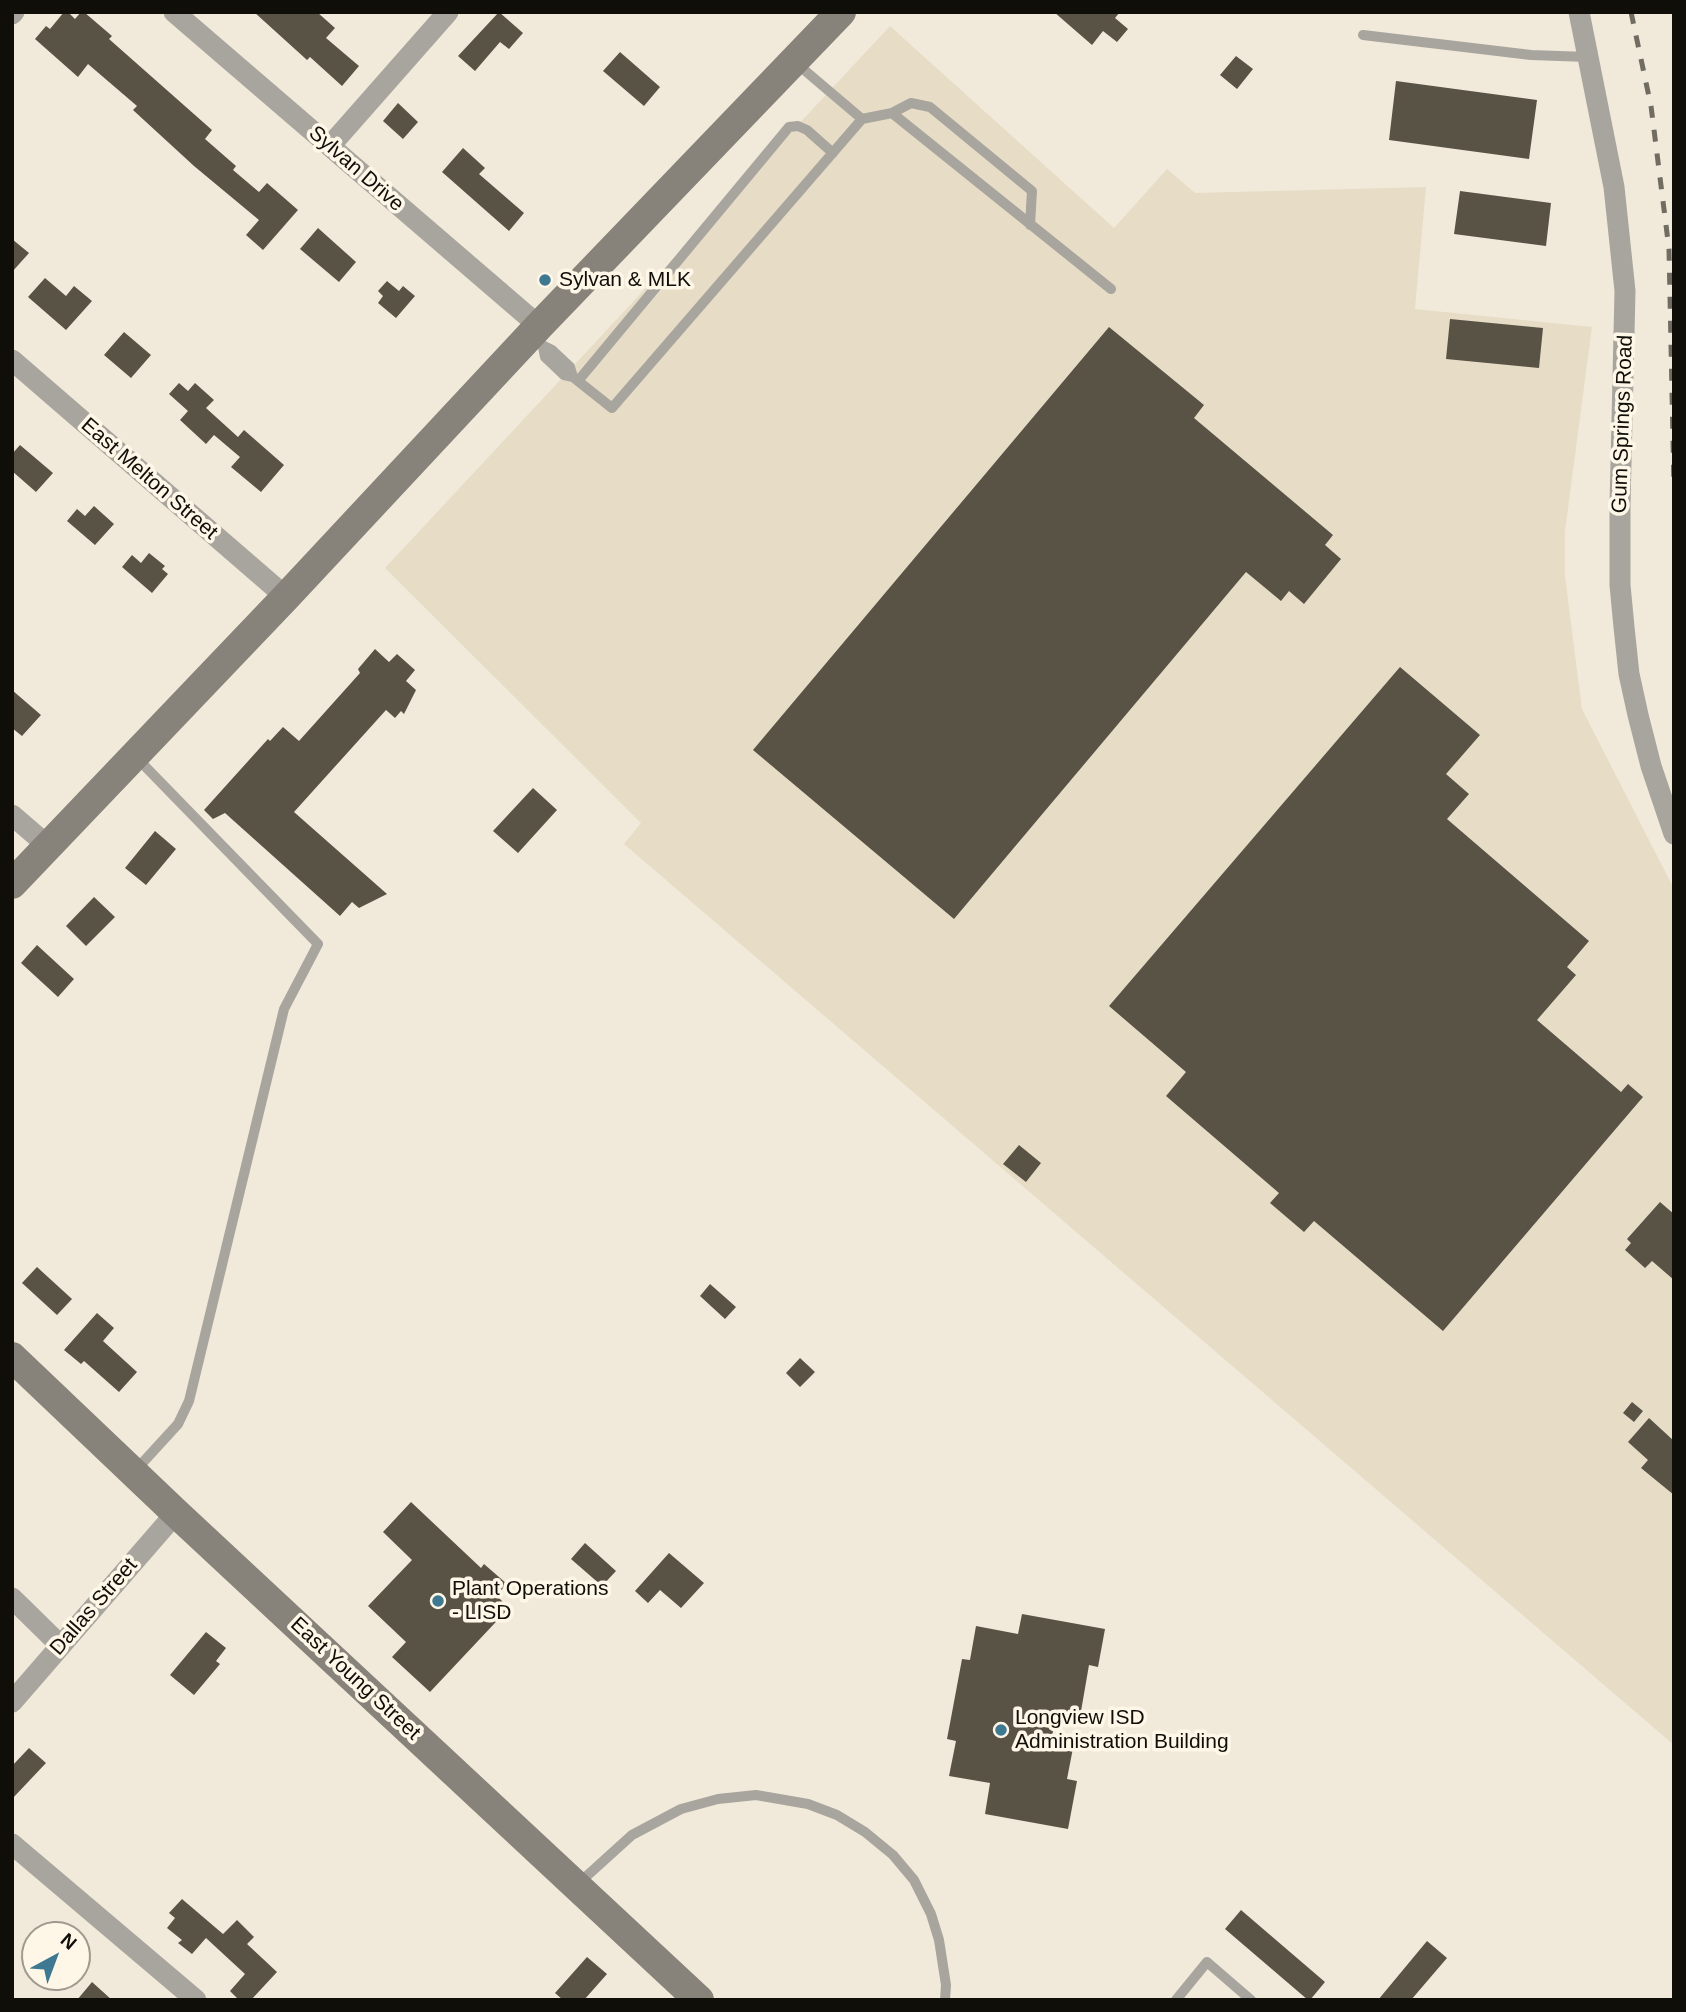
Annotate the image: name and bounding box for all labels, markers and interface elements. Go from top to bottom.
street label: Sylvan Drive [303,121,409,217]
place label: Sylvan & MLK [559,267,691,293]
marker: Sylvan & MLK [537,272,553,288]
street label: Gum Springs Road [1607,334,1639,514]
street label: East Melton Street [76,413,222,545]
street label: Dallas Street [45,1553,143,1661]
place label: Plant Operations - LISD [452,1576,608,1626]
marker: Plant Operations - LISD [430,1593,446,1609]
street label: East Young Street [285,1612,425,1746]
place label: Longview ISD Administration Building [1015,1705,1229,1755]
marker: Longview ISD Administration Building [993,1722,1009,1738]
north arrow [21,1921,91,1991]
text: N [57,1929,81,1954]

